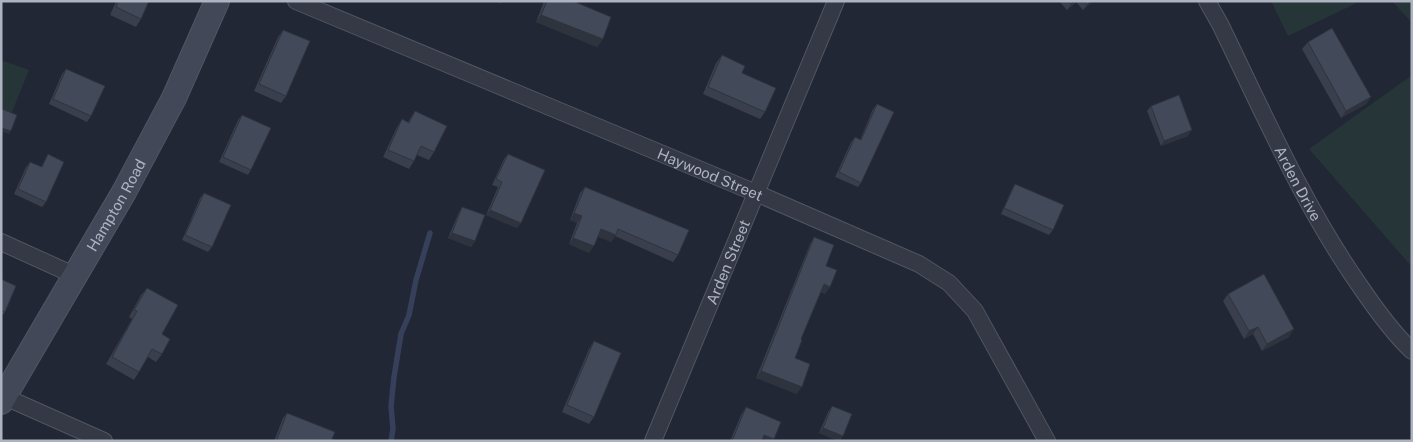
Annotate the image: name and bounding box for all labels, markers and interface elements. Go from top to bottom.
street label: Arden Drive [1272,143,1325,224]
street label: Haywood Street [655,144,766,204]
street label: Hampton Road [83,156,149,254]
street label: Arden Street [702,217,753,307]

